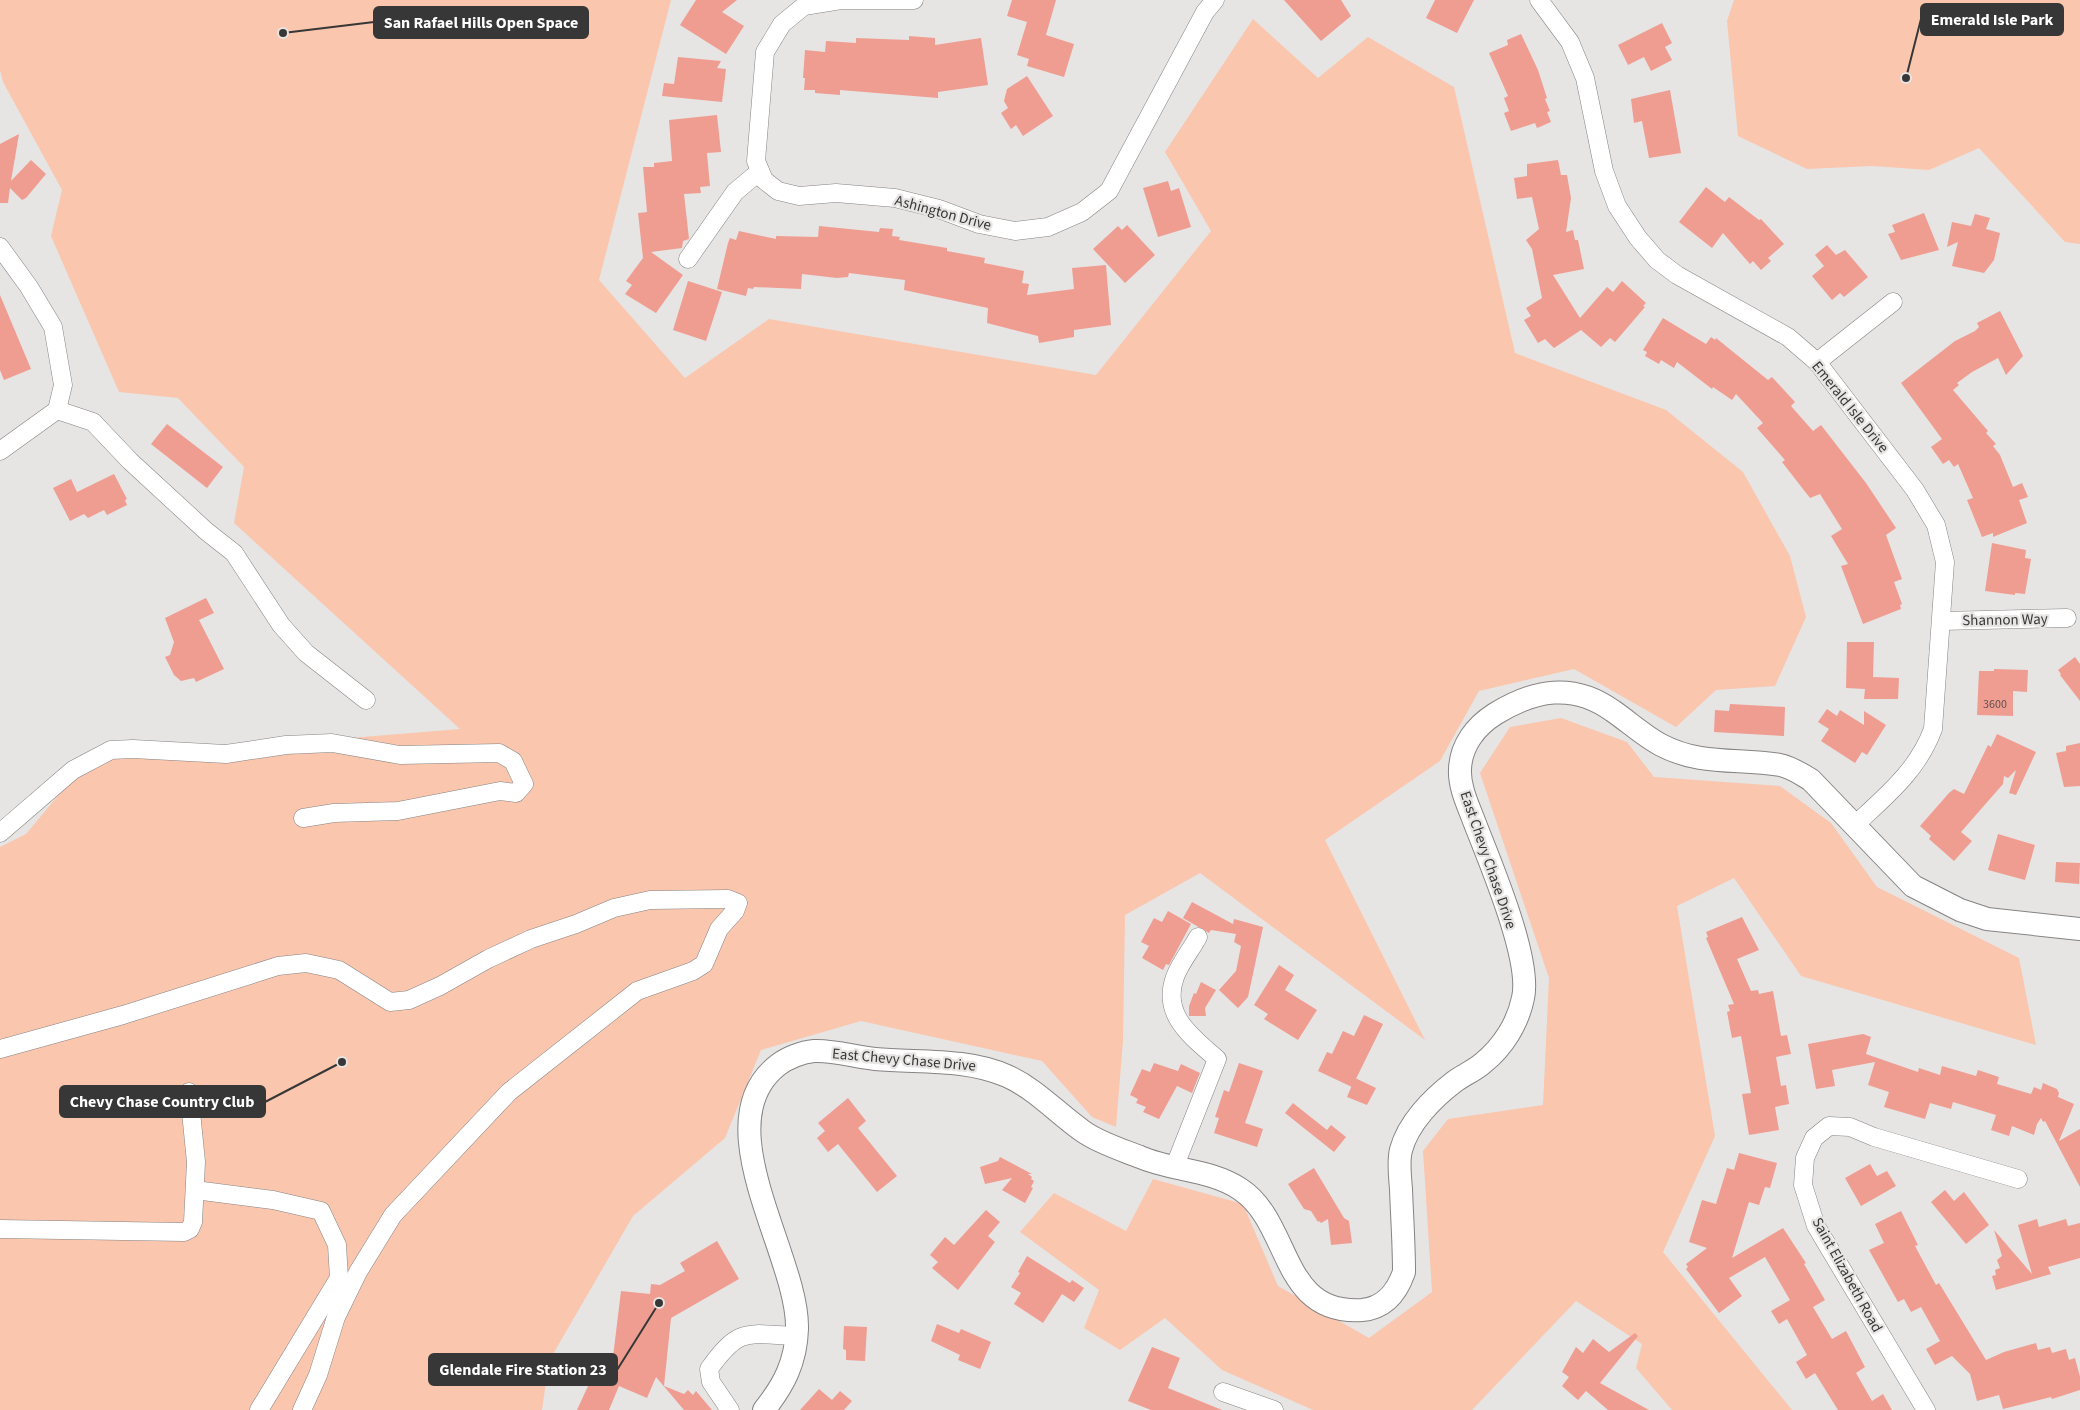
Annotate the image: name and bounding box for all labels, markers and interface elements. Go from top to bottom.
callout: Emerald Isle Park [1921,4,2063,35]
callout: San Rafael Hills Open Space [374,7,588,38]
text: Emerald Isle Park [1931,9,2054,31]
text: San Rafael Hills Open Space [384,12,578,34]
street label: Ashington Drive [892,190,994,236]
street label: Emerald Isle Drive [1806,357,1894,457]
street label: Shannon Way [1962,609,2048,631]
house number: 3600 [1983,696,2007,713]
street label: East Chevy Chase Drive [1455,788,1521,932]
street label: East Chevy Chase Drive [831,1043,977,1077]
callout: Chevy Chase Country Club [60,1086,265,1117]
text: Chevy Chase Country Club [70,1091,254,1113]
street label: Saint Elizabeth Road [1807,1214,1887,1336]
callout: Glendale Fire Station 23 [429,1354,617,1385]
text: Glendale Fire Station 23 [439,1359,607,1381]

